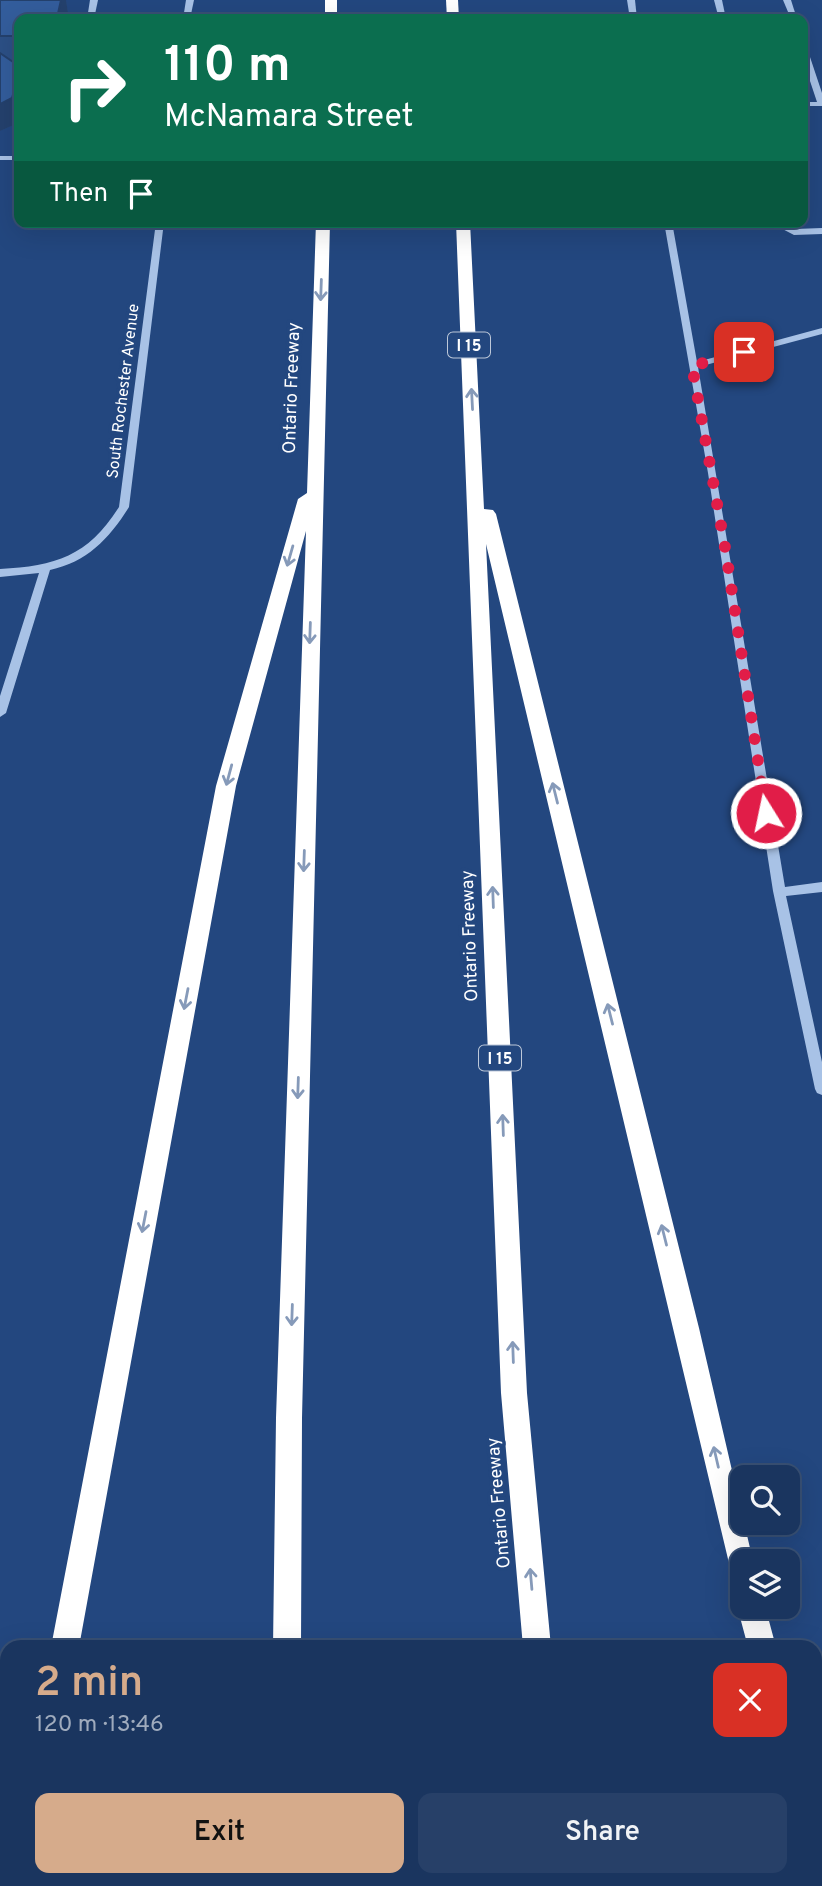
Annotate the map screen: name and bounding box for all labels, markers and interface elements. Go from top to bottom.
text: 110 m [164,37,291,99]
icon: right [49,42,140,133]
text: McNamara Street [164,98,414,138]
icon: arrive [122,175,160,213]
text: Then [49,178,108,211]
one-way arrow [314,279,328,302]
street label: South Rochester Avenue [103,303,145,480]
street label: Ontario Freeway [279,322,306,454]
pin [714,322,774,382]
road number: I 15 [448,332,490,358]
icon: arrive [725,333,763,371]
one-way arrow [465,388,478,411]
one-way arrow [283,544,296,567]
one-way arrow [304,621,317,644]
one-way arrow [222,764,235,786]
position arrow [729,776,803,850]
one-way arrow [548,783,561,805]
one-way arrow [297,849,311,872]
street label: Ontario Freeway [457,870,484,1002]
one-way arrow [487,886,500,909]
one-way arrow [179,987,192,1010]
one-way arrow [603,1003,616,1026]
road number: I 15 [479,1046,521,1070]
one-way arrow [291,1076,304,1099]
one-way arrow [496,1113,509,1136]
one-way arrow [137,1210,150,1233]
one-way arrow [657,1224,670,1247]
one-way arrow [285,1304,298,1327]
one-way arrow [506,1341,519,1364]
street label: Ontario Freeway [482,1436,517,1569]
one-way arrow [709,1446,722,1469]
map controls [730,1465,800,1619]
button: search [730,1465,800,1535]
button: layers [730,1549,800,1619]
one-way arrow [524,1568,537,1591]
text: 2 min [35,1658,143,1711]
button: close [713,1663,787,1737]
text: 120 m · 13:46 [35,1711,164,1740]
button: Exit [35,1793,404,1873]
button: Share [418,1793,787,1873]

